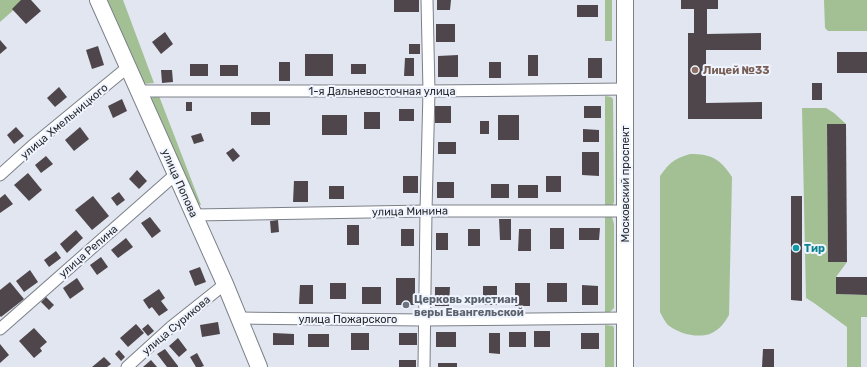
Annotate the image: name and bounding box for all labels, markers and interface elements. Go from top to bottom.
place label: Лицей №33 [703,64,769,77]
marker: Лицей №33 [690,65,700,75]
street label: улица Хмельницкого [18,81,111,162]
street label: 1-я Дальневосточная улица [309,85,455,98]
street label: Московский проспект [619,125,632,242]
street label: улица Попова [159,147,200,219]
street label: улица Минина [372,204,448,219]
street label: улица Репина [56,222,120,280]
place label: Тир [804,242,825,255]
marker: Тир [791,243,801,253]
street label: улица Сурикова [140,293,213,358]
place label: Церковь христиан веры Евангельской [414,293,524,319]
marker: Церковь христиан веры Евангельской [401,300,411,310]
street label: улица Пожарского [299,313,397,326]

